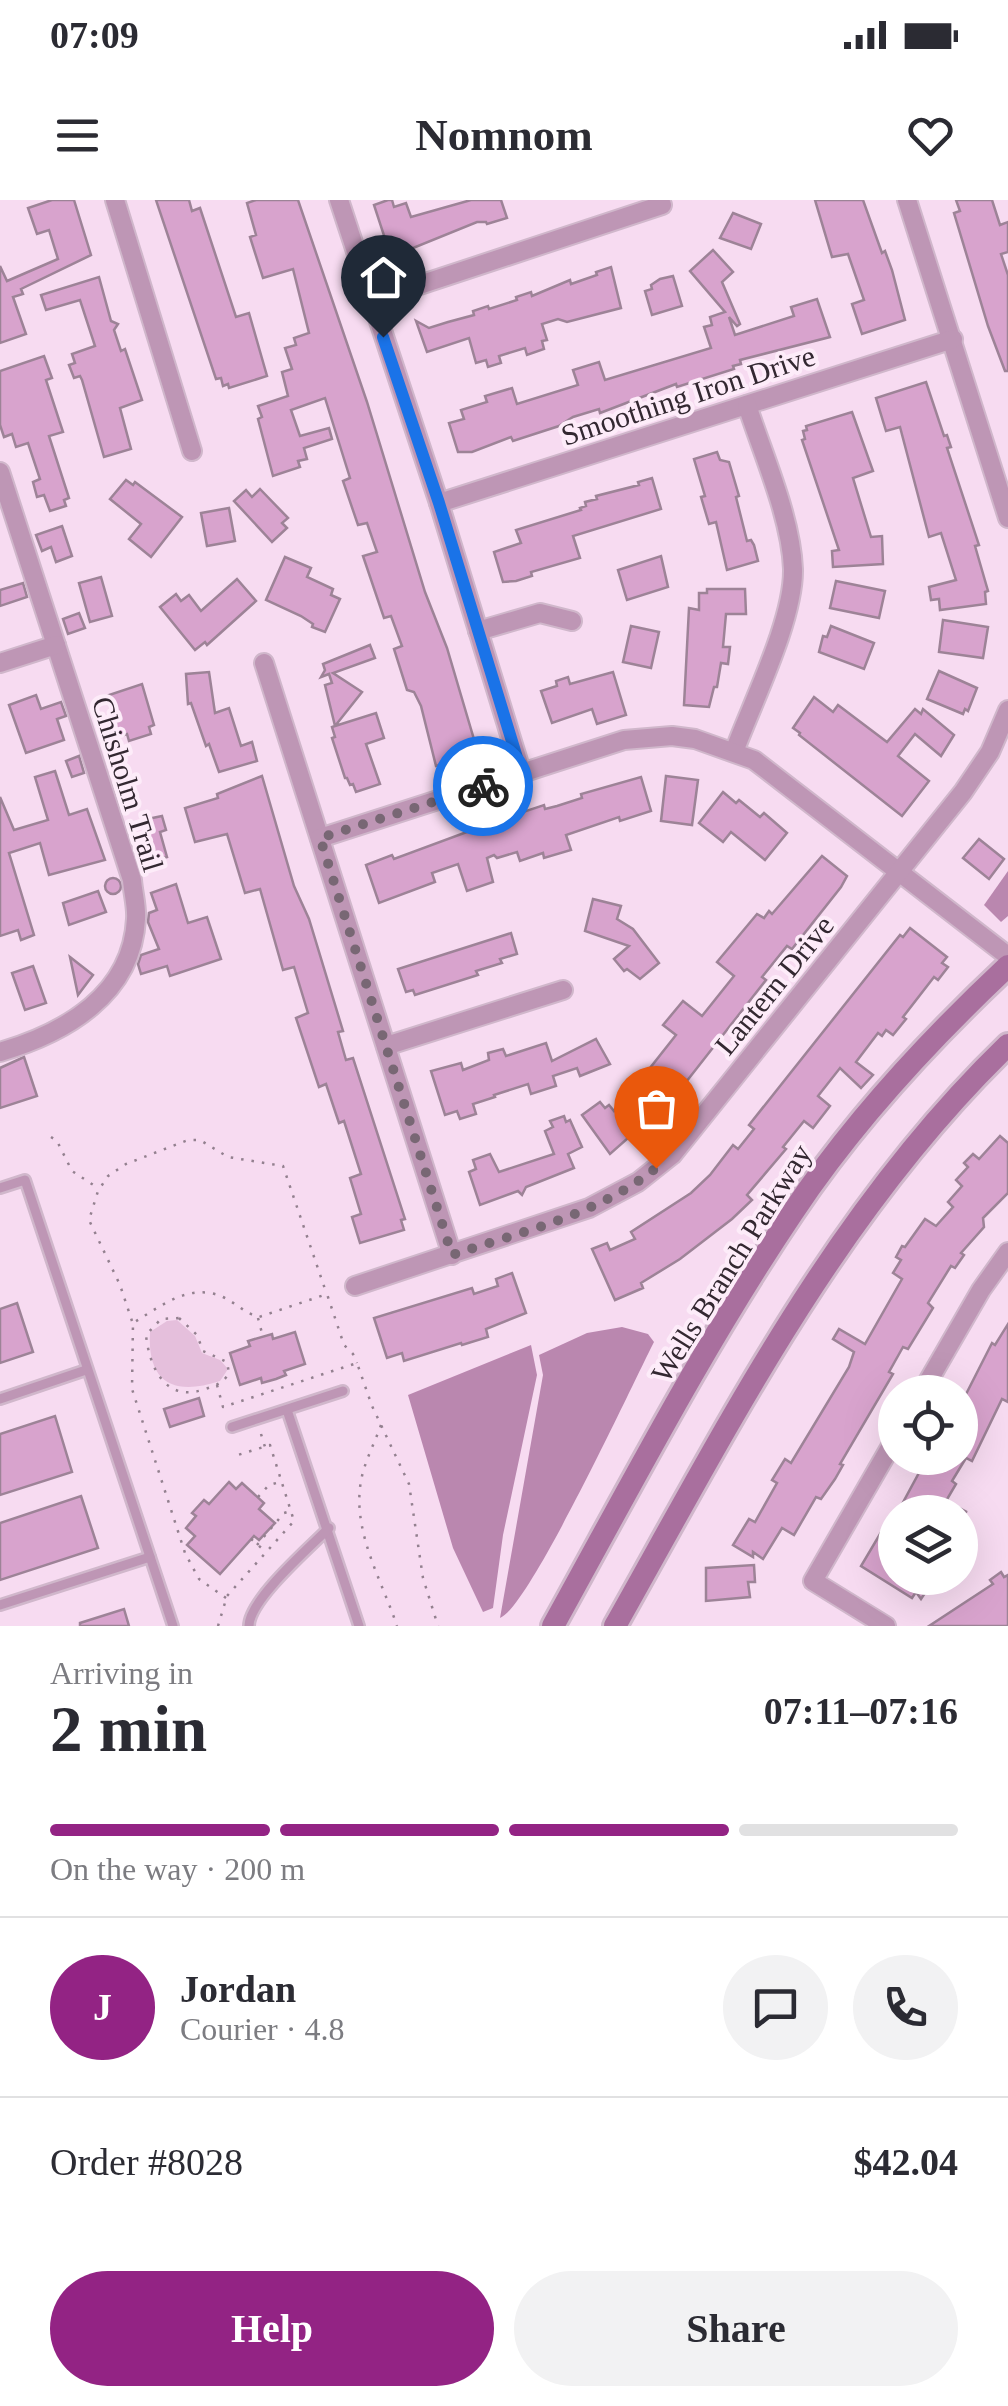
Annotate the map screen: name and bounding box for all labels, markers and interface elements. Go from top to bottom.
text: 07:09 [50,14,139,56]
icon: menu [50,108,105,163]
icon: heart [903,108,958,163]
text: Nomnom [415,110,593,160]
pin [341,235,426,338]
icon: home [356,250,411,305]
street label: Smoothing Iron Drive [557,338,819,452]
street label: Chisholm Trail [86,693,170,875]
courier [433,736,533,836]
icon: bike [456,759,511,814]
street label: Lantern Drive [708,909,840,1061]
pin [614,1066,699,1169]
icon: bag [629,1081,684,1136]
street label: Wells Branch Parkway [644,1138,818,1388]
map controls [878,1375,978,1595]
button: locate [878,1375,978,1475]
button: layers [878,1495,978,1595]
text: Arriving in [50,1655,193,1691]
text: 07:11–07:16 [764,1690,958,1732]
text: 2 min [50,1693,207,1765]
text: On the way · 200 m [50,1851,305,1887]
button: chat [723,1955,828,2060]
button: phone [853,1955,958,2060]
text: Jordan [180,1968,296,2010]
text: J [93,1986,112,2028]
text: Courier · 4.8 [180,2011,344,2047]
text: Order #8028 [50,2141,243,2183]
text: $42.04 [854,2141,958,2183]
button: Help [50,2271,494,2386]
button: Share [514,2271,958,2386]

